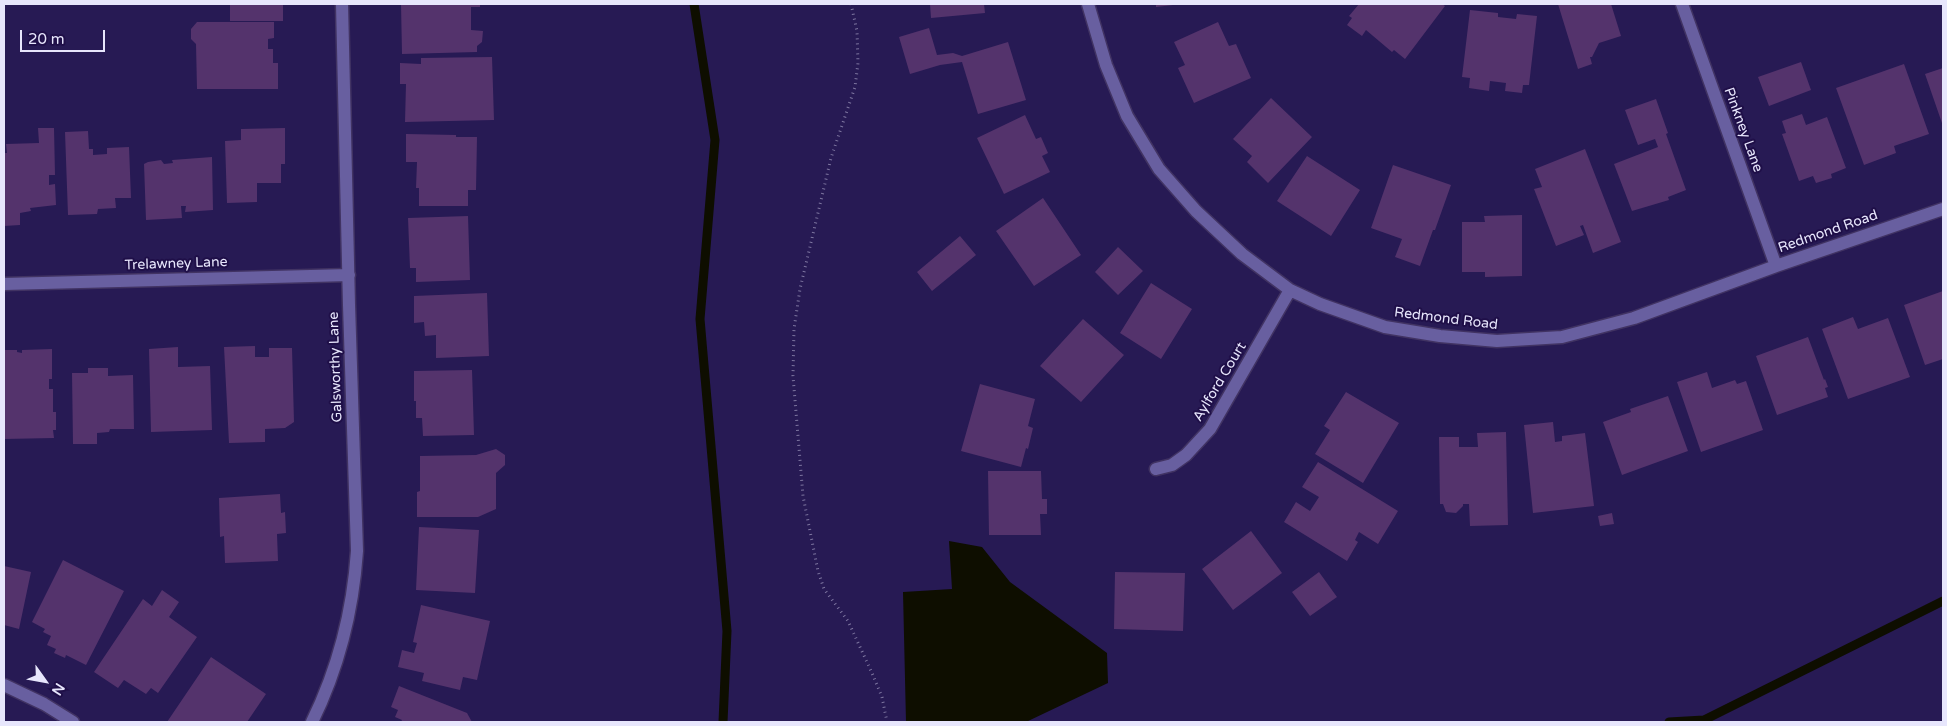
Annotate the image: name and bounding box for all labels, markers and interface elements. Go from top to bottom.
scale bar [22,20,108,52]
text: 20 m [28,30,65,48]
street label: Pinkney Lane [1720,85,1766,175]
street label: Redmond Road [1776,207,1880,257]
street label: Trelawney Lane [124,254,228,274]
street label: Redmond Road [1393,304,1499,334]
street label: Galsworthy Lane [326,311,346,423]
street label: Aylford Court [1190,339,1250,425]
north arrow [20,656,70,706]
text: N [48,680,68,698]

